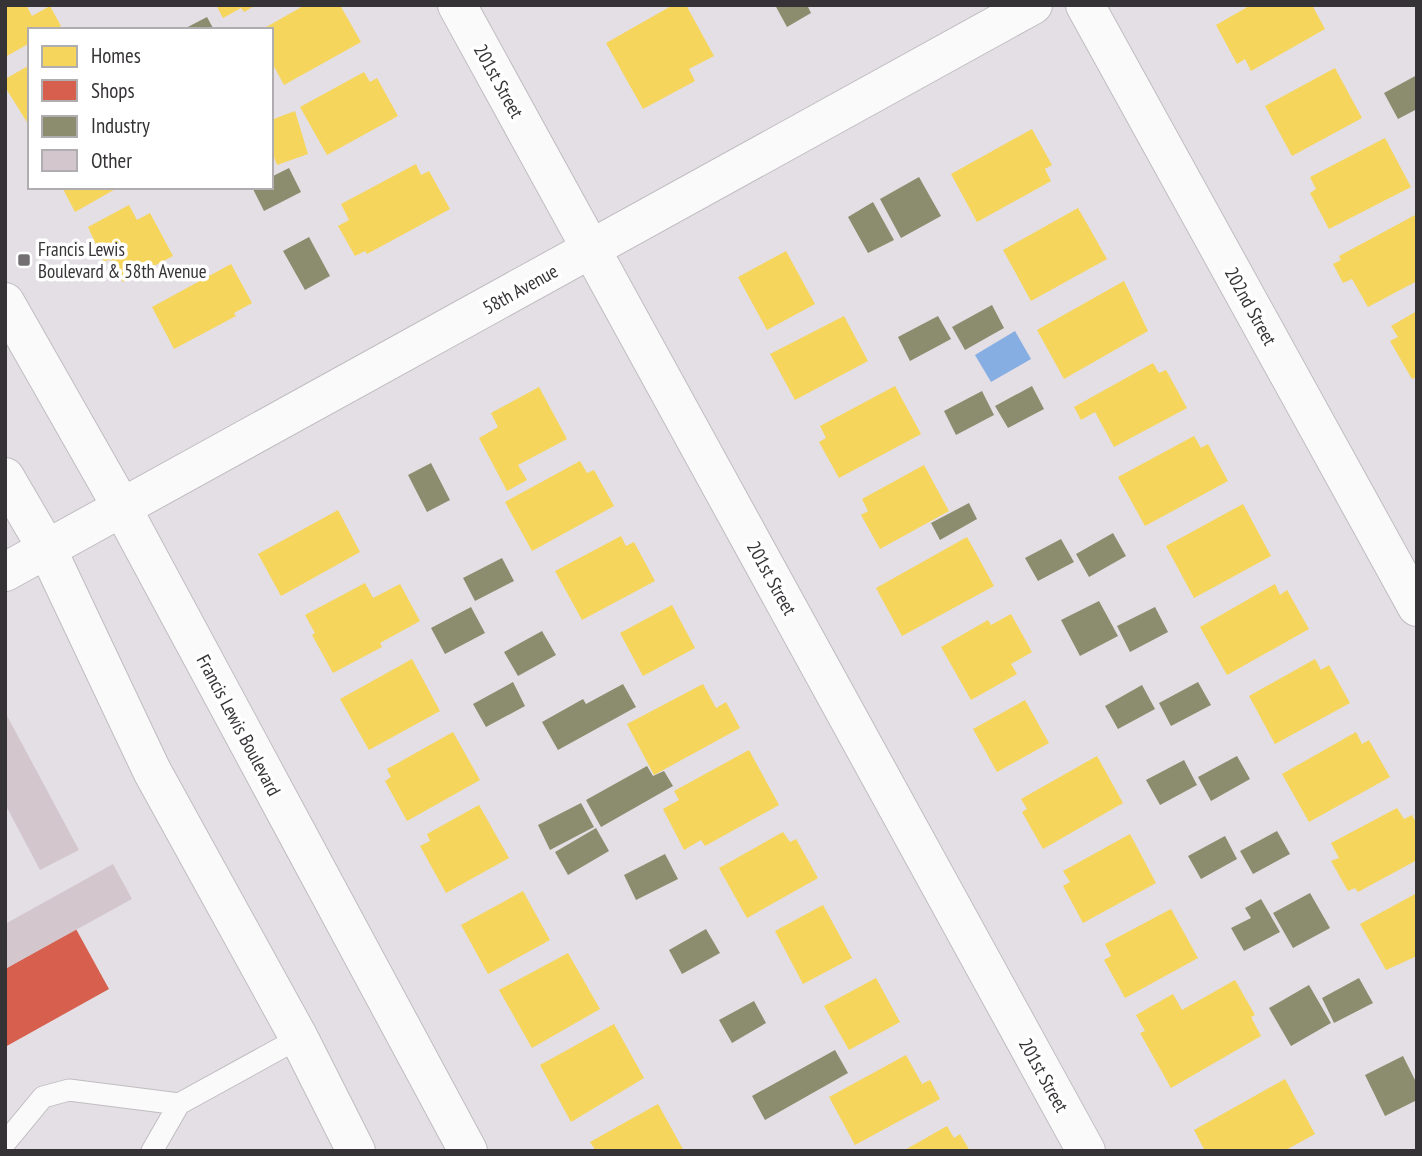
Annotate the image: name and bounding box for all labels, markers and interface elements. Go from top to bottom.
legend [28,28,273,189]
street label: 201st Street [469,40,529,123]
text: Homes [91,42,141,69]
text: Shops [91,77,135,104]
text: Industry [91,112,150,139]
text: Other [91,147,132,174]
place label: Francis Lewis Boulevard & 58th Avenue [38,237,207,283]
marker: Francis Lewis Boulevard & 58th Avenue [16,252,32,268]
street label: 58th Avenue [478,258,562,319]
street label: 202nd Street [1220,263,1283,350]
street label: 201st Street [742,537,802,620]
street label: Francis Lewis Boulevard [192,650,286,800]
street label: 201st Street [1014,1034,1074,1117]

